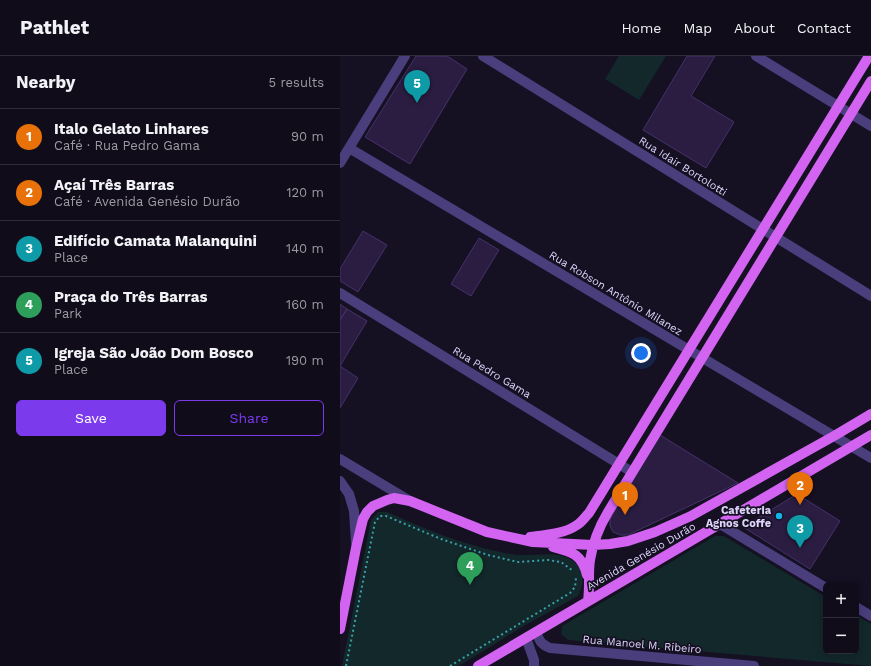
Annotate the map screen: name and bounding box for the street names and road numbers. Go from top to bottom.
street label: Rua Idair Bortolotti [636,134,729,199]
street label: Rua Robson Antônio Milanez [547,248,685,338]
street label: Rua Pedro Gama [450,344,533,401]
street label: Avenida Genésio Durão [584,520,698,593]
street label: Rua Manoel M. Ribeiro [582,633,702,656]

